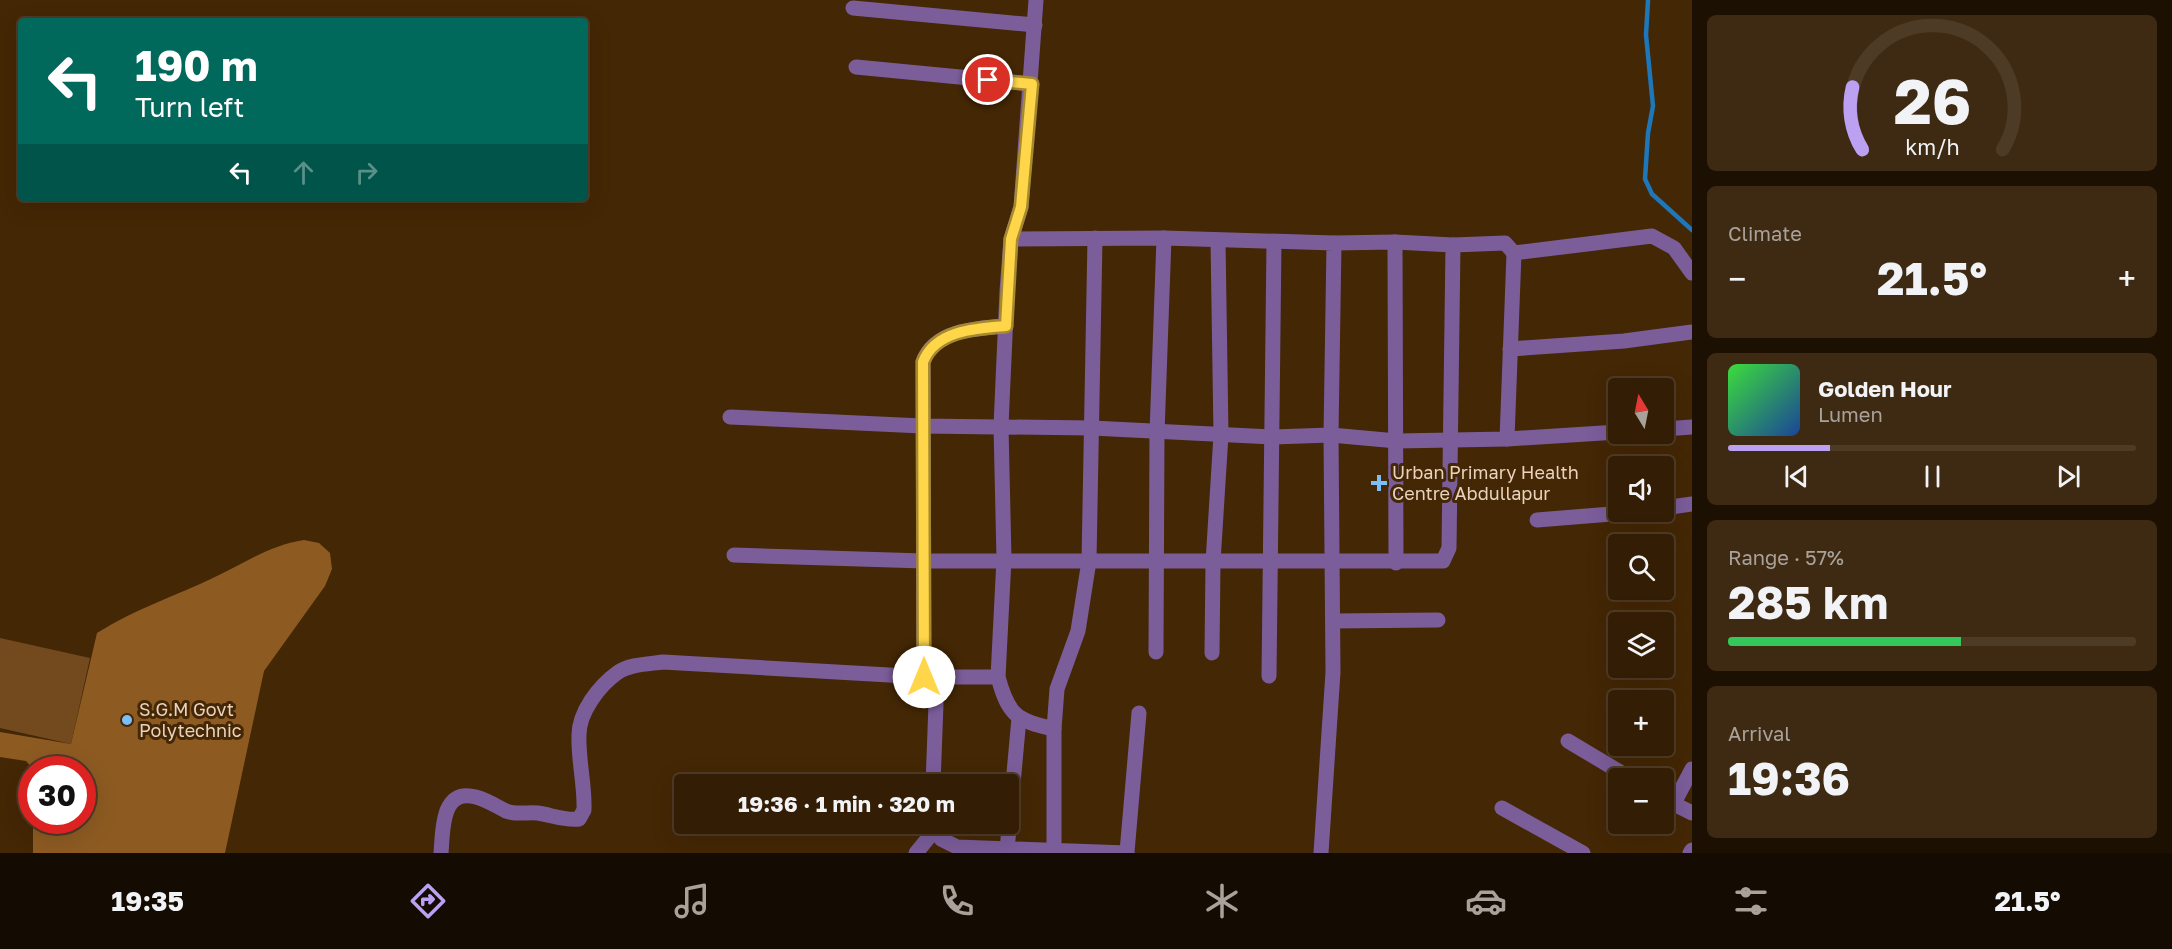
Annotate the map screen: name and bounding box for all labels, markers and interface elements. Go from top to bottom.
text: 190 m [135,40,258,90]
icon: left [36,42,114,120]
pin [962,54,1013,105]
icon: arrive [971,63,1004,96]
text: 26 [1893,63,1971,138]
text: Turn left [135,91,244,123]
text: km/h [1905,134,1959,160]
icon: left [224,156,257,189]
icon: ahead [287,156,320,189]
icon: right [350,156,383,189]
text: Climate [1728,221,1802,245]
text: 21.5° [1877,251,1987,305]
text: − [1728,259,1746,298]
text: + [2118,259,2136,298]
text: Golden Hour [1818,375,1952,402]
north arrow [1608,378,1674,444]
map controls [1608,378,1674,834]
text: Lumen [1818,402,1883,426]
button: sound [1608,456,1674,522]
icon: previous [1780,460,1813,493]
icon: pause [1916,460,1949,493]
icon: next [2052,460,2085,493]
place label: Urban Primary Health Centre Abdullapur [1392,461,1579,504]
marker: Urban Primary Health Centre Abdullapur [1370,474,1388,492]
button: search [1608,534,1674,600]
text: Range · 57% [1728,545,1844,569]
text: 285 km [1728,575,1888,629]
button: layers [1608,612,1674,678]
position arrow [892,645,956,709]
button: + [1608,690,1674,756]
place label: S.G.M Govt Polytechnic [139,698,242,741]
marker: S.G.M Govt Polytechnic [120,713,134,727]
text: Arrival [1728,721,1791,745]
text: 19:36 [1728,751,1850,805]
speed limit sign: 30 [18,756,96,834]
button: − [1608,768,1674,834]
text: 19:36 · 1 min · 320 m [738,790,955,817]
icon: directions [407,880,449,922]
icon: music [671,880,713,922]
icon: phone [936,880,978,922]
icon: climate [1201,880,1243,922]
icon: car [1465,880,1507,922]
icon: filters [1730,880,1772,922]
text: 19:35 [111,885,184,917]
text: 21.5° [1995,885,2061,917]

